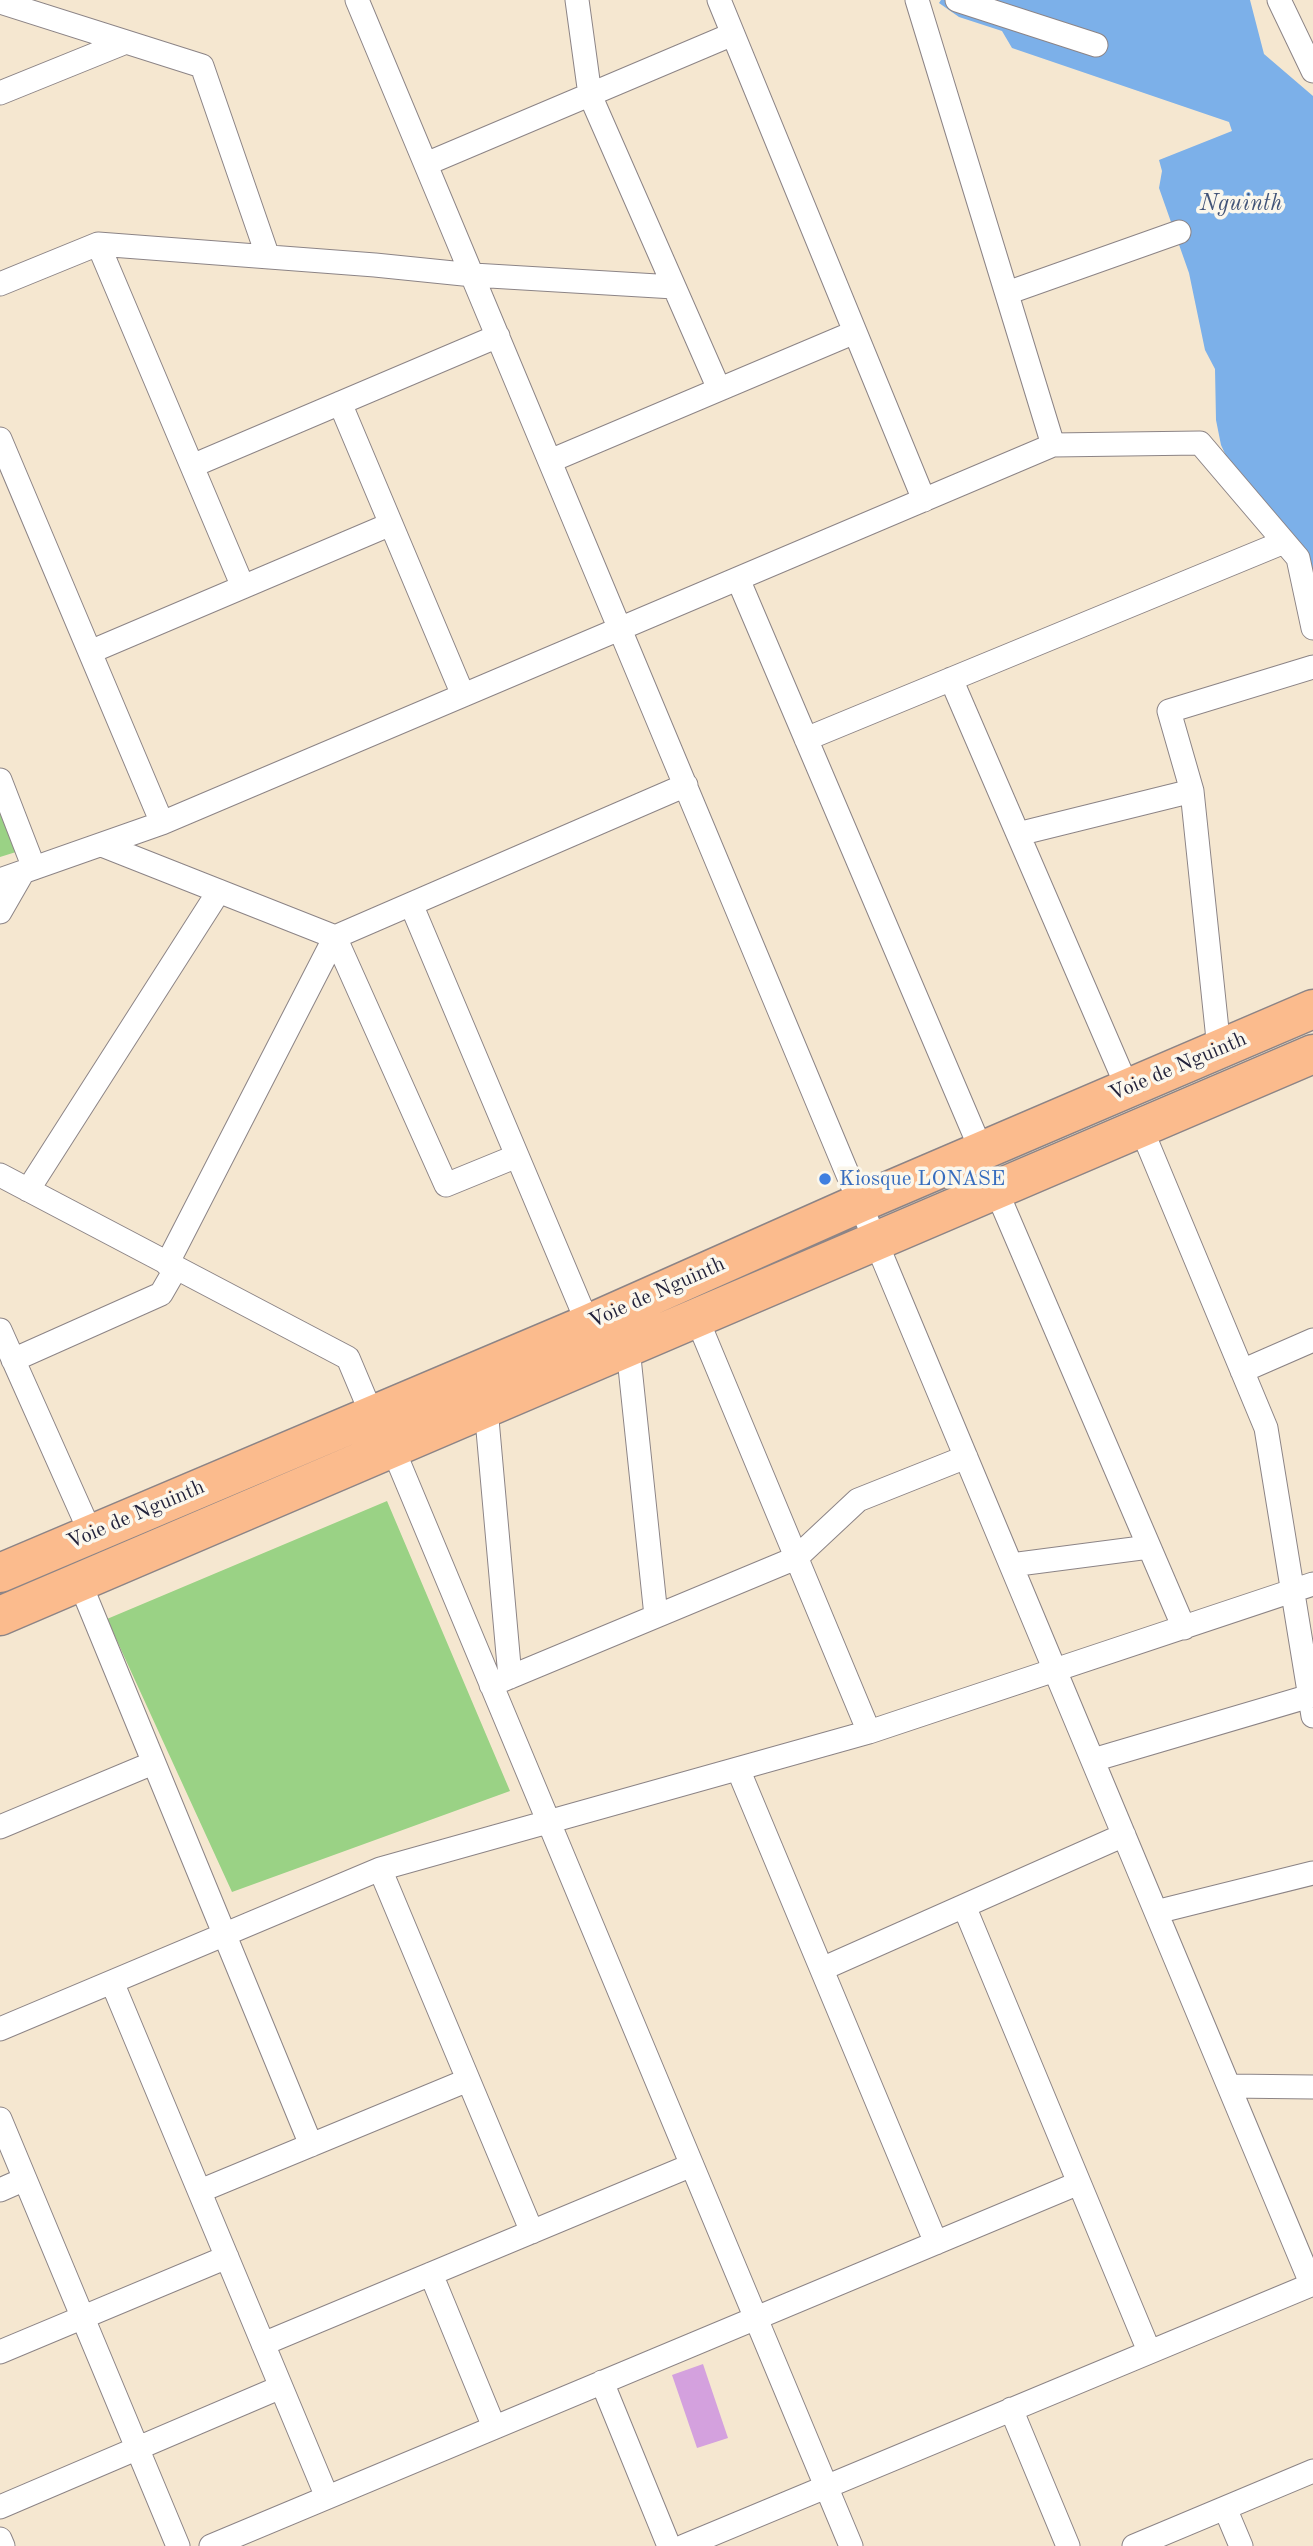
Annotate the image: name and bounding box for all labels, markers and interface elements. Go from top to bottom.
water label: Nguinth [1200,190,1282,218]
street label: Voie de Nguinth [1105,1027,1251,1107]
place label: Kiosque LONASE [839,1166,1005,1192]
marker: Kiosque LONASE [817,1171,833,1187]
street label: Voie de Nguinth [585,1252,729,1334]
street label: Voie de Nguinth [63,1475,209,1555]

